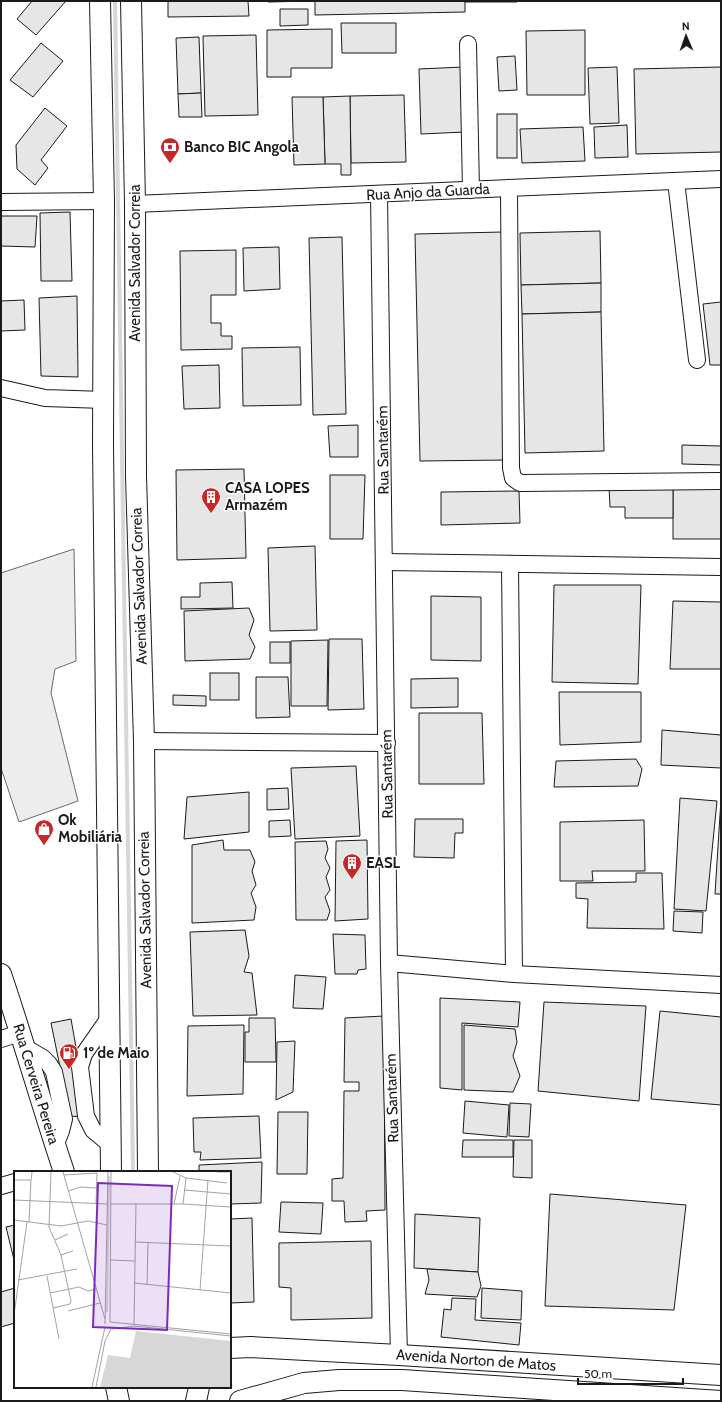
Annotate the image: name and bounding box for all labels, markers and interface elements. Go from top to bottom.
north arrow [666,16,706,56]
text: N [682,19,690,33]
bank icon: Banco BIC Angola [159,136,181,164]
place label: Banco BIC Angola [184,138,300,156]
street label: Rua Anjo da Guarda [366,180,491,204]
street label: Avenida Salvador Correia [126,184,144,342]
street label: Rua Santarém [373,405,393,495]
place label: CASA LOPES Armazém [225,479,310,514]
building icon: CASA LOPES Armazém [200,486,222,514]
street label: Avenida Salvador Correia [127,506,151,665]
street label: Rua Santarém [377,729,397,819]
place label: Ok Mobiliária [58,811,123,846]
shop icon: Ok Mobiliária [33,818,55,846]
street label: Avenida Salvador Correia [135,830,155,989]
building icon: EASL [341,852,363,880]
place label: EASL [366,854,401,872]
street label: Rua Cerveira Pereira [9,1021,63,1147]
fuel station icon: 1º de Maio [58,1042,80,1070]
place label: 1º de Maio [83,1044,150,1062]
street label: Rua Santarém [381,1053,403,1143]
inset map [14,1171,231,1388]
street label: Avenida Norton de Matos [395,1345,557,1375]
scale bar [578,1360,683,1386]
text: 50 m [584,1366,612,1381]

